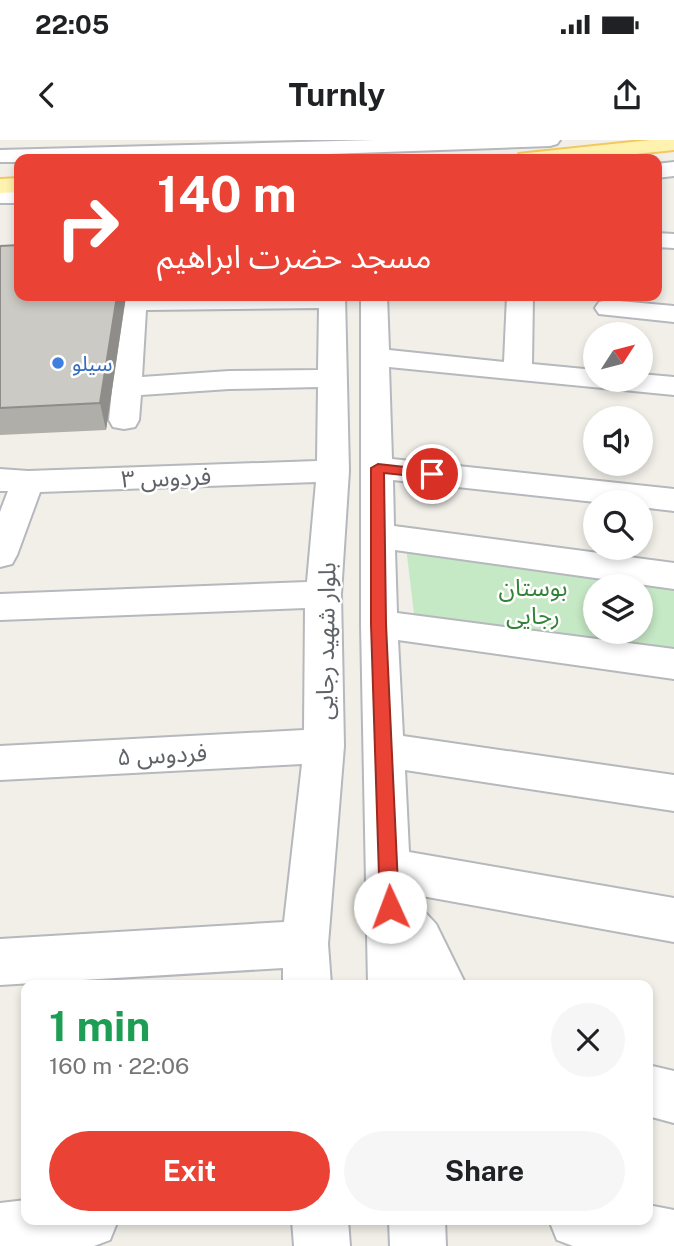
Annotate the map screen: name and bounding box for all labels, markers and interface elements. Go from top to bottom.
text: 22:05 [35,9,109,40]
icon: back [28,76,66,114]
text: Turnly [289,76,385,113]
icon: share [608,76,646,114]
text: 140 m [157,165,297,223]
icon: right [42,182,133,273]
text: مسجد حضرت ابراهیم [157,238,432,275]
north arrow [583,322,653,392]
map controls [583,322,653,644]
place label: سیلو [72,351,113,376]
marker: سیلو [50,355,66,371]
button: sound [583,406,653,476]
pin [402,444,462,504]
icon: arrive [413,455,451,493]
street label: فردوس ۳ [120,461,212,494]
button: search [583,490,653,560]
street label: بلوار شهید رجایی [310,562,341,720]
park label: بوستان رجایی [499,573,567,630]
button: layers [583,574,653,644]
street label: فردوس ۵ [116,738,208,771]
position arrow [353,870,427,944]
text: 1 min [49,1001,150,1050]
button: close [551,1003,625,1077]
text: 160 m · 22:06 [49,1052,189,1079]
button: Exit [49,1131,330,1211]
button: Share [344,1131,625,1211]

